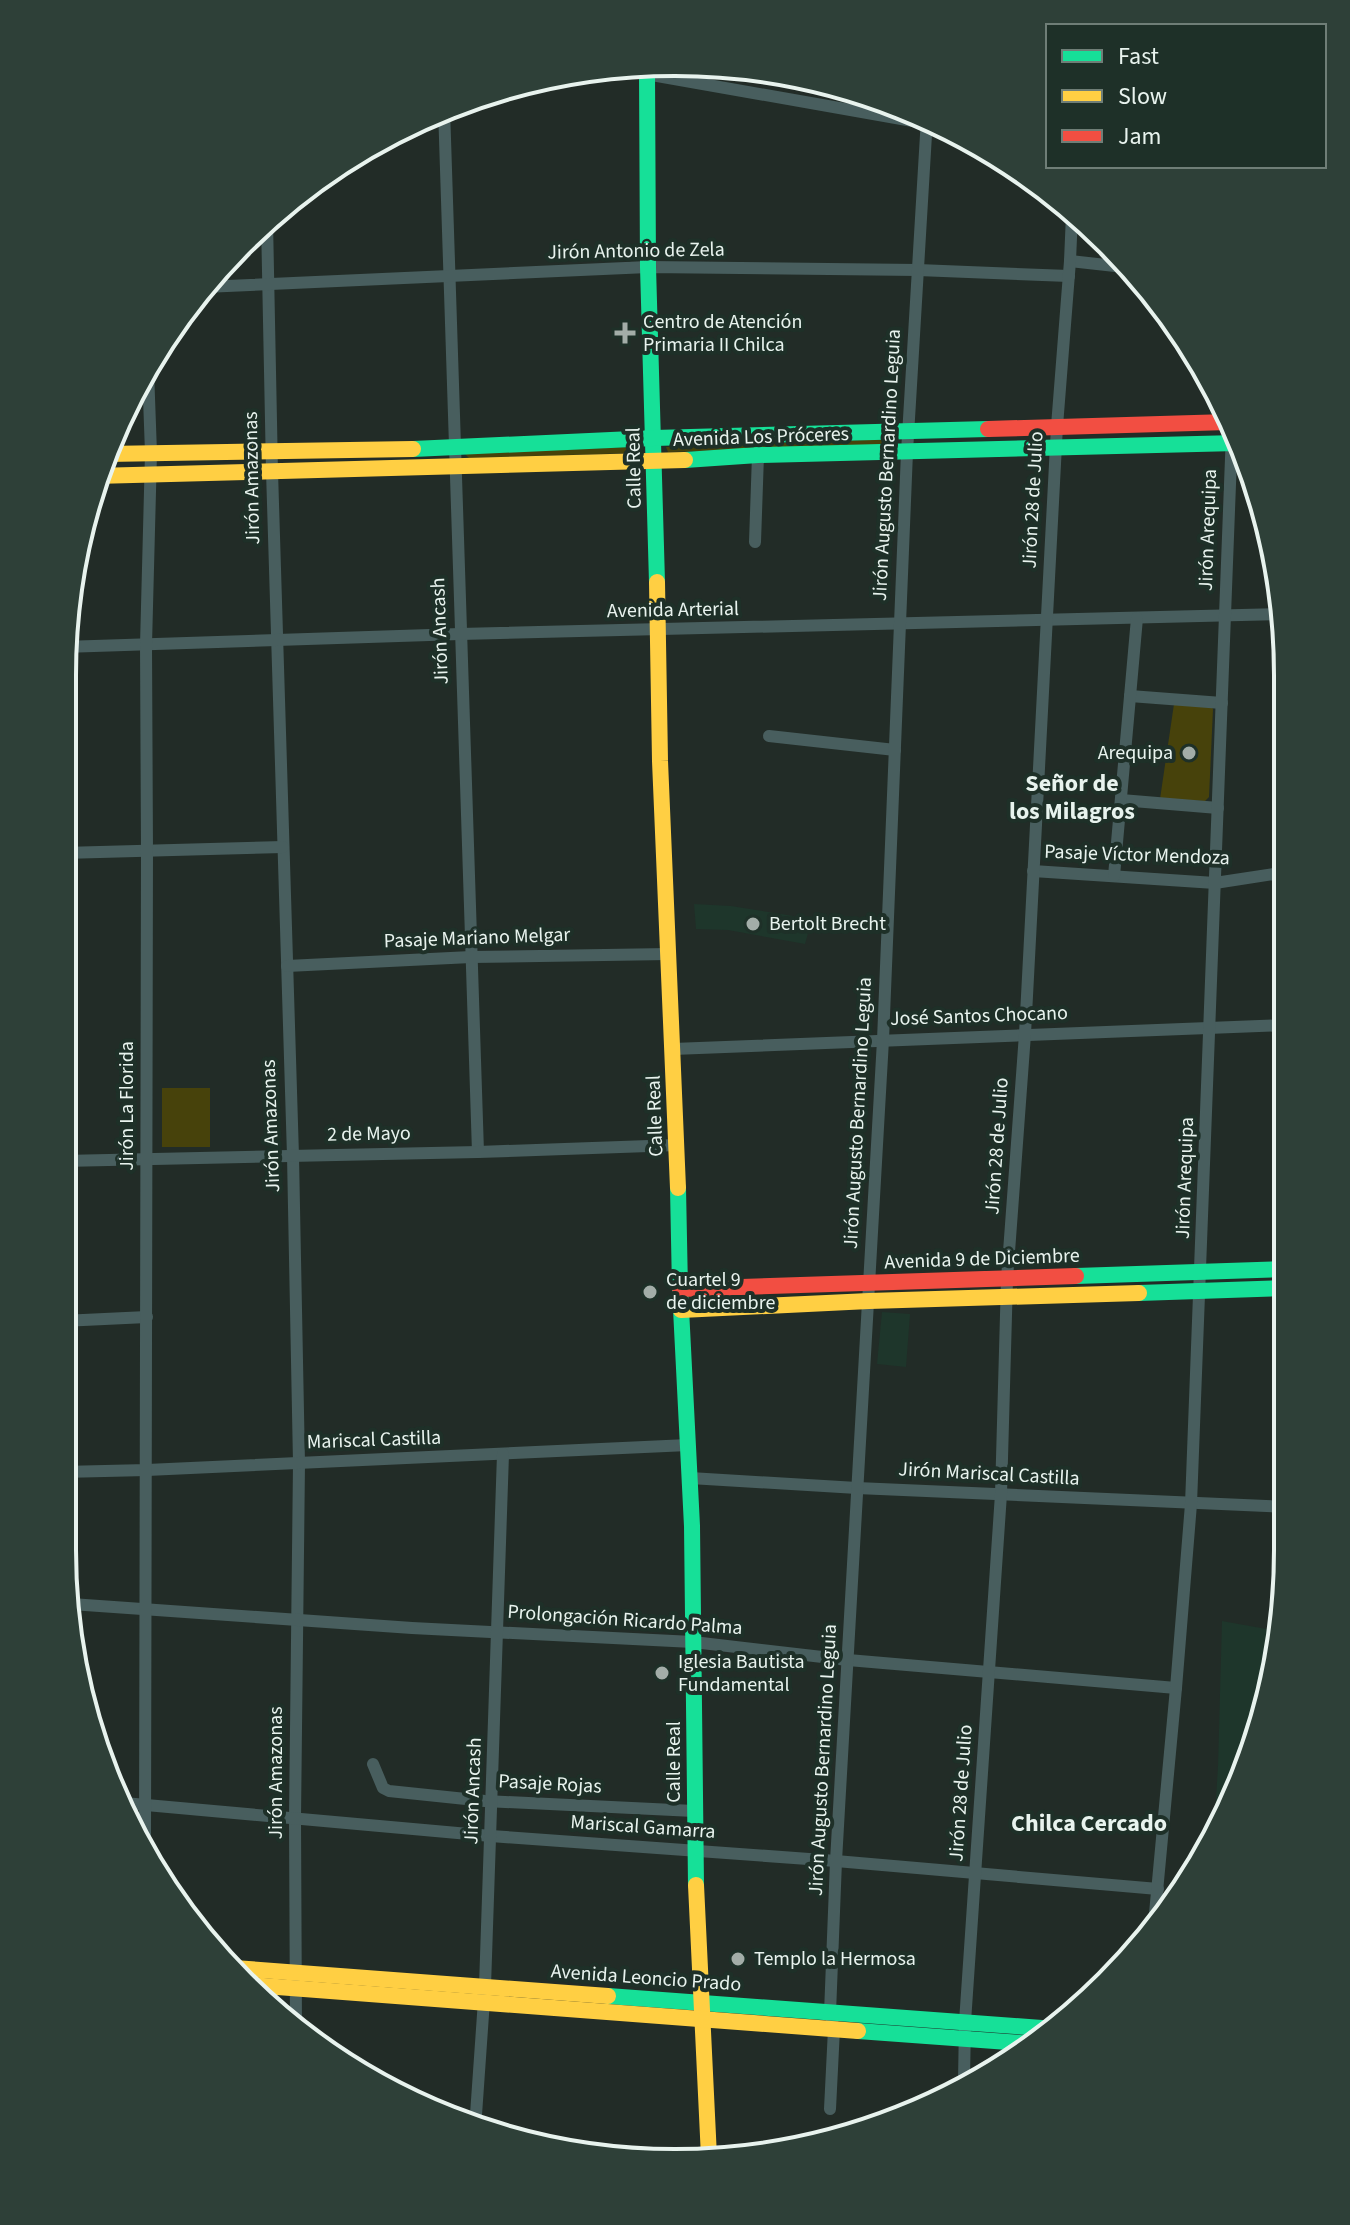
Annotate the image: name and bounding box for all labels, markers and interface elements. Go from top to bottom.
legend [1046,24,1326,168]
text: Fast [1118,39,1159,74]
text: Slow [1118,79,1167,114]
text: Jam [1118,119,1162,154]
street label: Jirón Antonio de Zela [547,235,725,267]
place label: Centro de Atención Primaria II Chilca [643,308,802,359]
marker: Centro de Atención Primaria II Chilca [614,322,636,344]
street label: Jirón Augusto Bernardino Leguia [866,328,908,602]
street label: Jirón Amazonas [237,411,267,545]
street label: Avenida Los Próceres [672,420,850,454]
street label: Calle Real [619,427,649,509]
street label: Jirón 28 de Julio [1015,431,1051,569]
street label: Jirón Arequipa [1192,468,1224,592]
street label: Jirón Ancash [424,577,456,685]
street label: Avenida Arterial [607,595,739,625]
place label: Arequipa [1098,739,1173,767]
marker: Arequipa [1180,744,1198,762]
district label: Señor de los Milagros [1009,766,1135,829]
street label: Pasaje Víctor Mendoza [1044,838,1230,872]
place label: Bertolt Brecht [769,910,886,938]
marker: Bertolt Brecht [744,915,762,933]
street label: Pasaje Mariano Melgar [383,921,571,955]
street label: Jirón Augusto Bernardino Leguia [837,976,879,1250]
street label: José Santos Chocano [890,999,1068,1033]
street label: Jirón La Florida [113,1041,141,1171]
street label: Jirón Amazonas [255,1059,287,1193]
street label: Calle Real [640,1075,670,1157]
street label: Jirón 28 de Julio [978,1077,1016,1215]
street label: Jirón Arequipa [1169,1116,1201,1240]
street label: 2 de Mayo [327,1119,411,1149]
street label: Avenida 9 de Diciembre [884,1242,1080,1276]
place label: Cuartel 9 de diciembre [666,1266,775,1317]
marker: Cuartel 9 de diciembre [641,1283,659,1301]
street label: Mariscal Castilla [306,1424,442,1456]
street label: Jirón Mariscal Castilla [898,1455,1080,1493]
street label: Prolongación Ricardo Palma [506,1598,744,1642]
street label: Jirón Augusto Bernardino Leguia [802,1623,844,1897]
place label: Iglesia Bautista Fundamental [678,1648,805,1699]
marker: Iglesia Bautista Fundamental [653,1664,671,1682]
street label: Jirón Amazonas [262,1706,290,1840]
street label: Calle Real [660,1721,688,1803]
street label: Jirón 28 de Julio [942,1724,980,1862]
street label: Jirón Ancash [457,1737,489,1845]
street label: Pasaje Rojas [498,1767,602,1801]
district label: Chilca Cercado [1011,1806,1167,1841]
street label: Mariscal Gamarra [569,1808,717,1846]
place label: Templo la Hermosa [754,1945,916,1973]
marker: Templo la Hermosa [729,1950,747,1968]
street label: Avenida Leoncio Prado [550,1957,742,1999]

